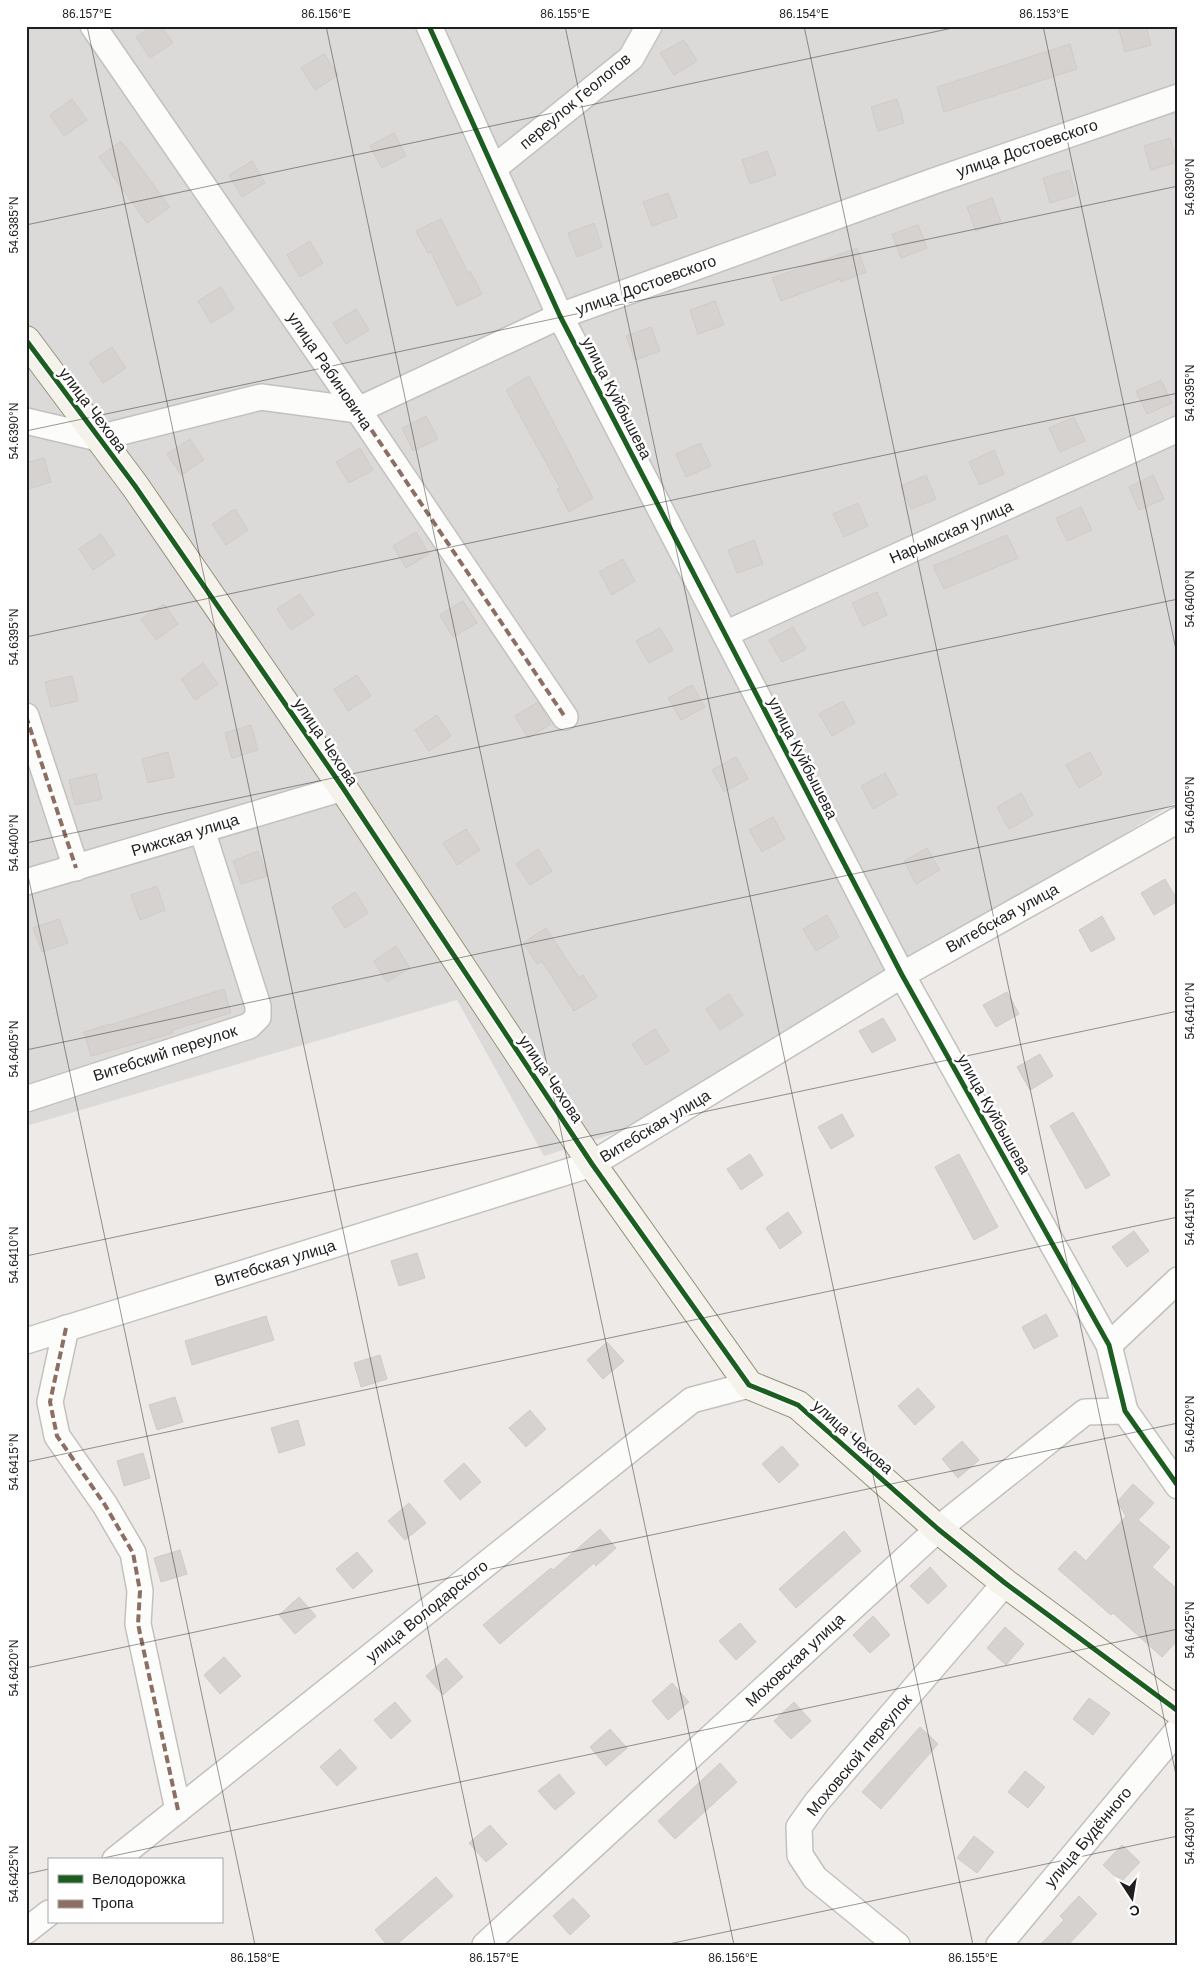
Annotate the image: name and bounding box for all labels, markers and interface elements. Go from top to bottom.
text: 86.157°E [62,7,112,21]
text: 86.156°E [301,7,351,21]
text: 86.155°E [540,7,590,21]
text: 86.154°E [779,7,829,21]
text: 86.153°E [1019,7,1069,21]
street label: переулок Геологов [516,50,634,152]
street label: улица Достоевского [954,116,1100,180]
text: 54.6390°N [1183,159,1197,215]
text: 54.6385°N [7,197,21,253]
street label: улица Достоевского [574,252,719,318]
street label: улица Рабиновича [284,309,376,433]
street label: улица Куйбышева [579,334,655,462]
street label: улица Чехова [56,364,130,456]
text: 54.6395°N [1183,365,1197,421]
text: 54.6390°N [7,403,21,459]
street label: Нарымская улица [887,497,1015,567]
text: 54.6400°N [1183,571,1197,627]
text: 54.6395°N [7,609,21,665]
street label: улица Куйбышева [765,694,841,822]
street label: улица Чехова [291,695,362,789]
text: 54.6405°N [1183,777,1197,833]
street label: Рижская улица [129,811,241,859]
text: 54.6400°N [7,815,21,871]
street label: Витебская улица [943,880,1061,956]
text: 54.6410°N [1183,983,1197,1039]
text: 54.6405°N [7,1021,21,1077]
street label: Витебский переулок [91,1021,240,1084]
street label: улица Чехова [516,1032,587,1126]
street label: улица Куйбышева [954,1051,1034,1177]
street label: Витебская улица [597,1086,713,1166]
text: 54.6415°N [1183,1189,1197,1245]
text: 54.6410°N [7,1227,21,1283]
street label: Витебская улица [212,1236,338,1290]
text: 54.6420°N [1183,1396,1197,1452]
street label: улица Чехова [810,1397,897,1477]
text: 54.6415°N [7,1434,21,1490]
street label: улица Володарского [363,1557,491,1665]
text: 54.6425°N [1183,1602,1197,1658]
street label: Моховская улица [742,1610,848,1710]
text: 54.6420°N [7,1640,21,1696]
street label: Моховской переулок [803,1690,915,1819]
street label: улица Будённого [1041,1783,1135,1890]
text: 54.6430°N [1183,1808,1197,1864]
text: 54.6425°N [7,1846,21,1902]
legend [48,1858,222,1924]
text: Велодорожка [92,1870,186,1887]
north arrow [1106,1874,1156,1924]
text: Тропа [92,1894,134,1911]
text: С [1128,1902,1141,1920]
text: 86.158°E [230,1951,280,1965]
text: 86.157°E [469,1951,519,1965]
text: 86.156°E [708,1951,758,1965]
text: 86.155°E [948,1951,998,1965]

